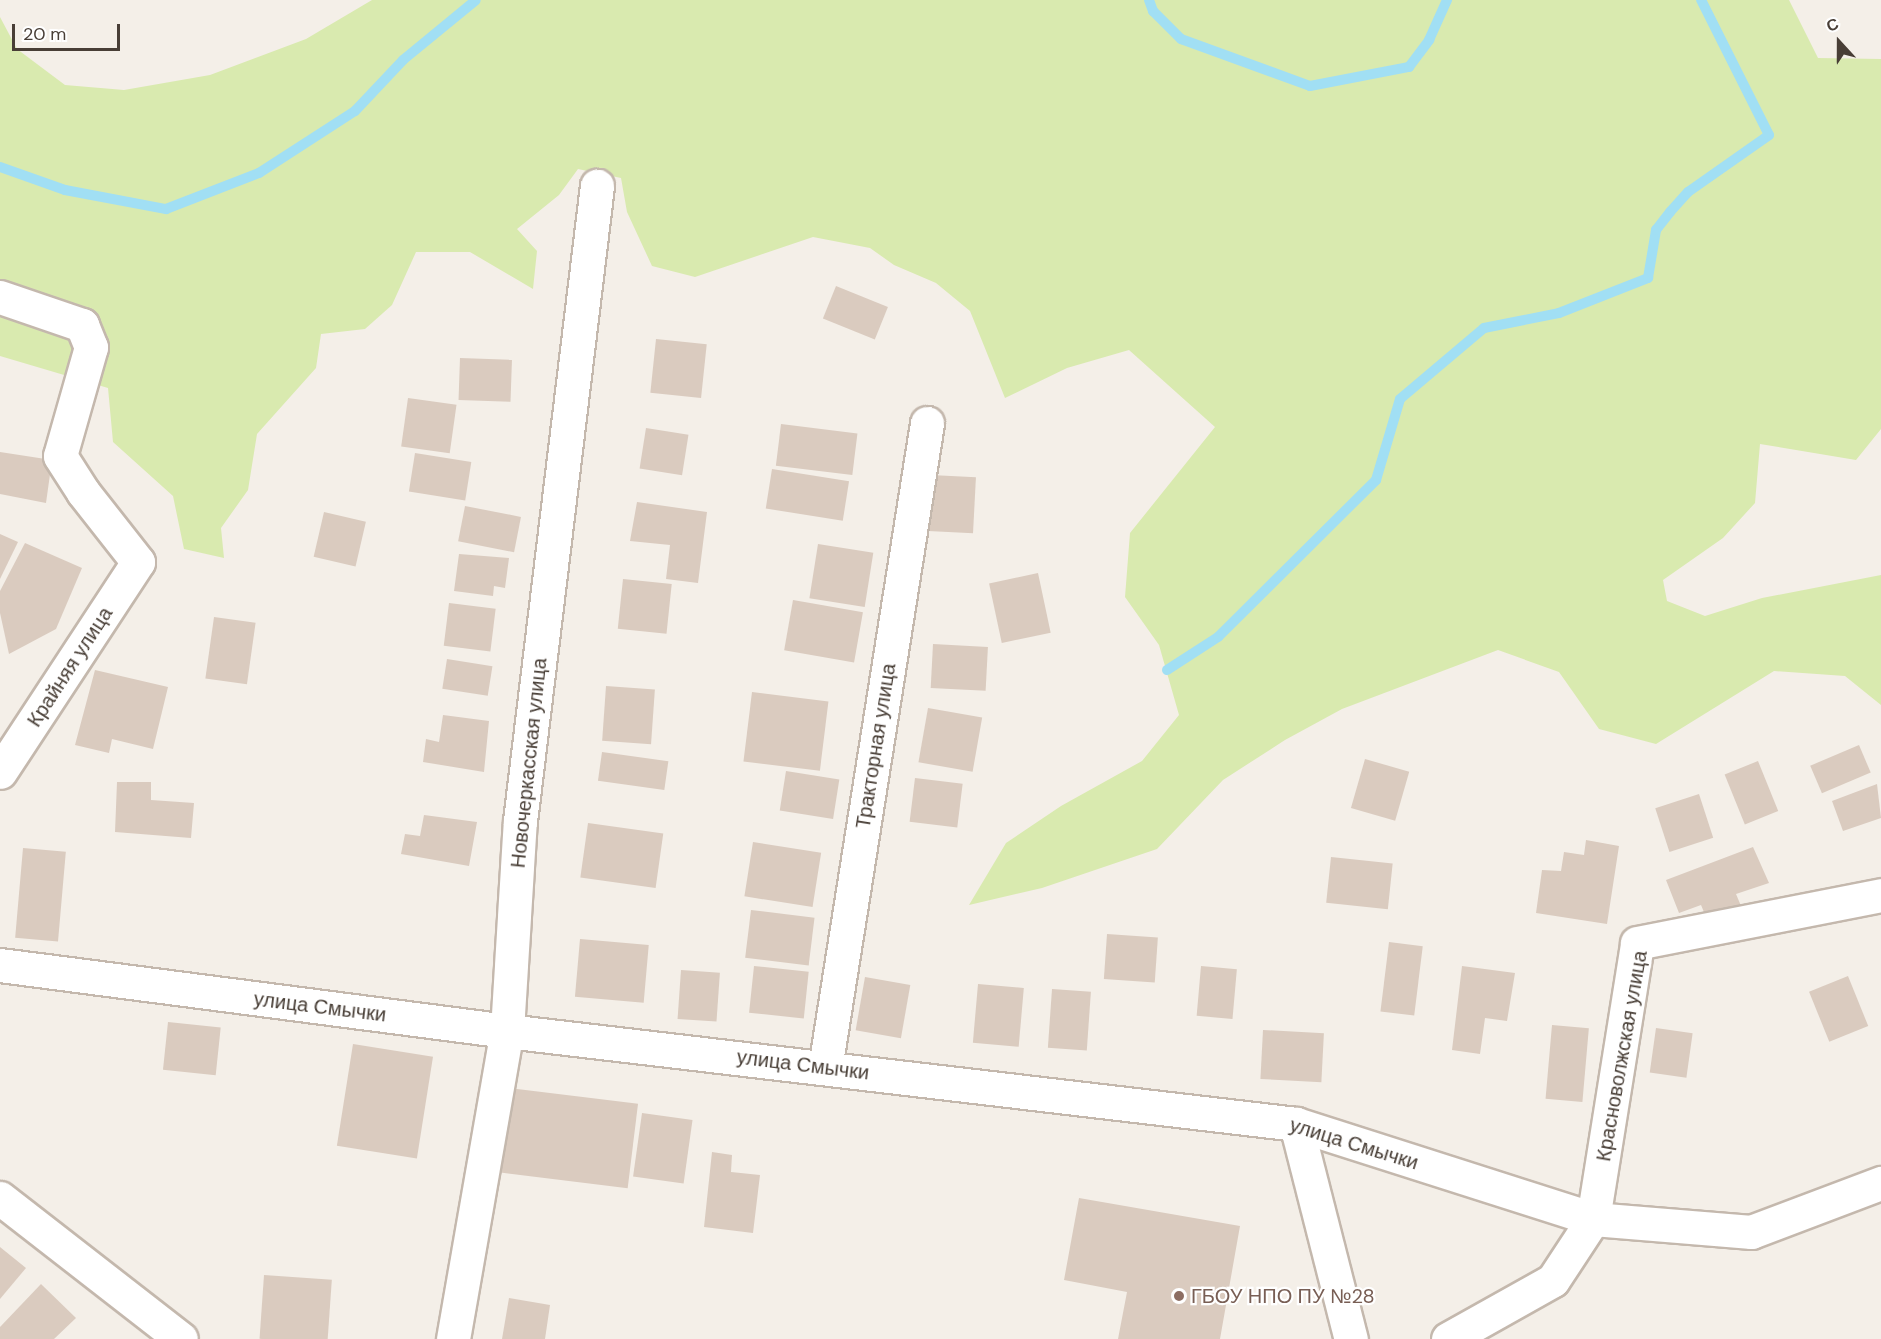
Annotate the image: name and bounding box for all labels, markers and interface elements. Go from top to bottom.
scale bar [15,12,123,50]
north arrow [1809,12,1869,72]
text: С [1823,13,1842,37]
text: 20 m [23,22,66,46]
street label: Крайняя улица [22,603,118,731]
street label: Новочеркасская улица [506,657,552,869]
street label: Тракторная улица [851,662,901,830]
street label: Красноволжская улица [1592,949,1652,1163]
street label: улица Смычки [252,987,388,1027]
street label: улица Смычки [735,1045,871,1085]
street label: улица Смычки [1287,1113,1421,1175]
place label: ГБОУ НПО ПУ №28 [1191,1284,1375,1308]
marker: ГБОУ НПО ПУ №28 [1172,1289,1186,1303]

